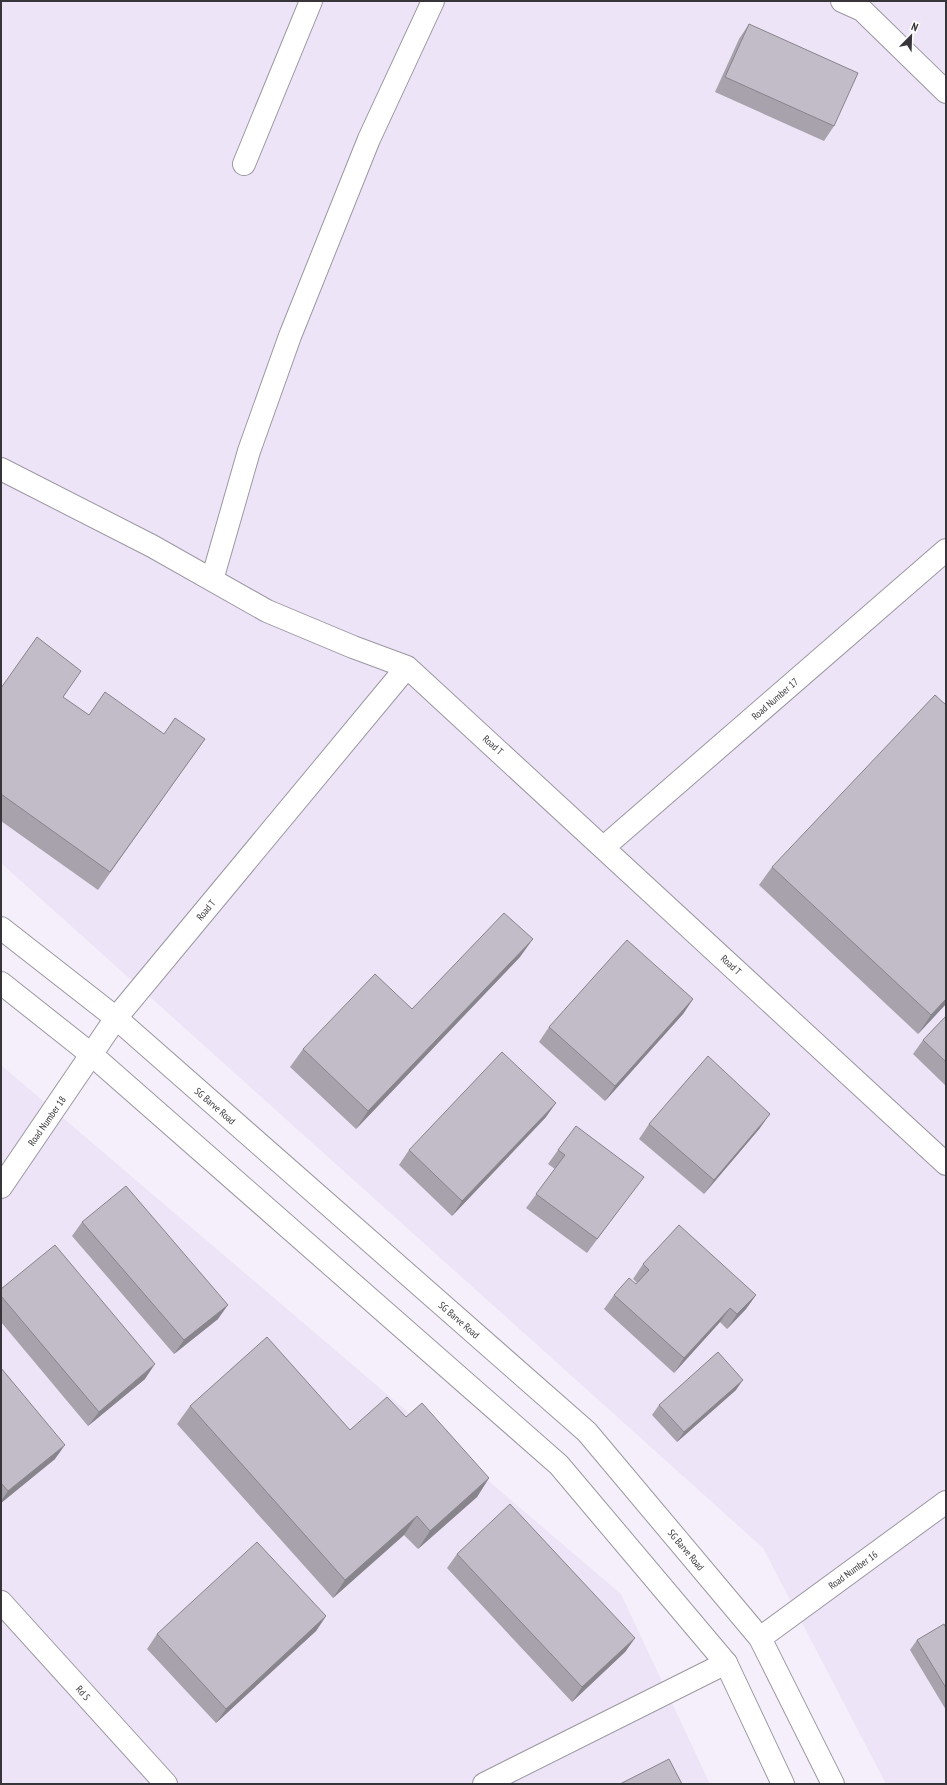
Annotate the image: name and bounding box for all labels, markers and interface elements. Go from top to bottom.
north arrow [891,16,931,56]
text: N [909,19,920,34]
street label: Road Number 17 [749,675,801,723]
street label: Road T [480,732,506,758]
street label: Road T [194,896,219,923]
street label: Road T [718,952,744,978]
street label: SG Barve Road [192,1085,238,1127]
street label: Road Number 18 [25,1094,69,1148]
street label: SG Barve Road [436,1299,482,1341]
street label: SG Barve Road [665,1527,707,1573]
street label: Road Number 16 [826,1547,881,1592]
street label: Rd S [73,1683,93,1703]

